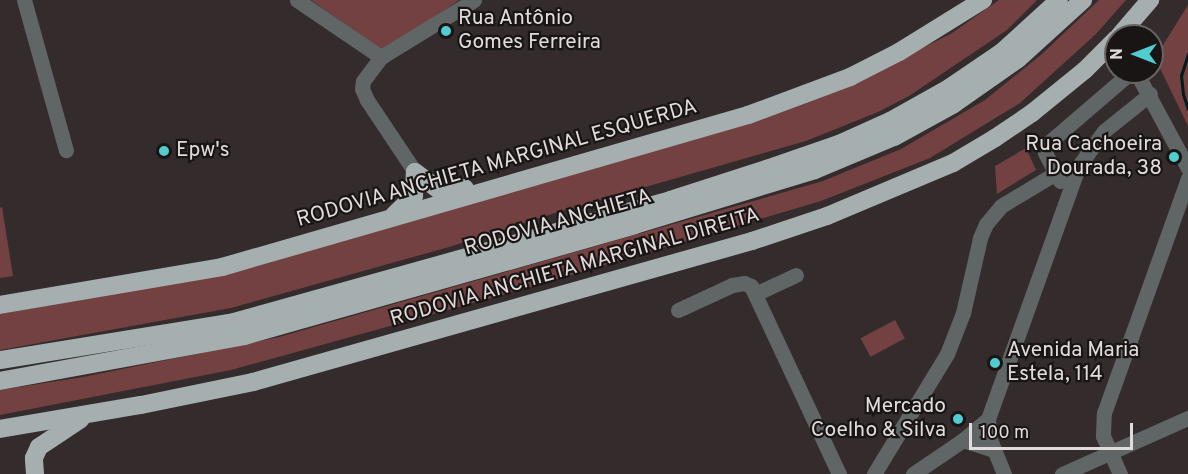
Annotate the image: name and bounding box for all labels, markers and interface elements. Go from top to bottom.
place label: Rua Antônio Gomes Ferreira [458,6,601,56]
marker: Rua Antônio Gomes Ferreira [439,24,453,38]
north arrow [1104,24,1164,84]
text: N [1108,48,1128,60]
street label: RODOVIA ANCHIETA MARGINAL ESQUERDA [292,94,702,234]
place label: Rua Cachoeira Dourada, 38 [1025,132,1162,182]
place label: Epw's [176,138,229,164]
marker: Epw's [157,144,171,158]
marker: Rua Cachoeira Dourada, 38 [1167,150,1181,164]
street label: RODOVIA ANCHIETA [461,184,655,262]
street label: RODOVIA ANCHIETA MARGINAL DIREITA [386,203,764,333]
place label: Avenida Maria Estela, 114 [1007,338,1139,388]
marker: Avenida Maria Estela, 114 [988,356,1002,370]
place label: Mercado Coelho & Silva [811,394,946,444]
scale bar [972,411,1136,449]
marker: Mercado Coelho & Silva [951,412,965,426]
text: 100 m [980,422,1029,445]

